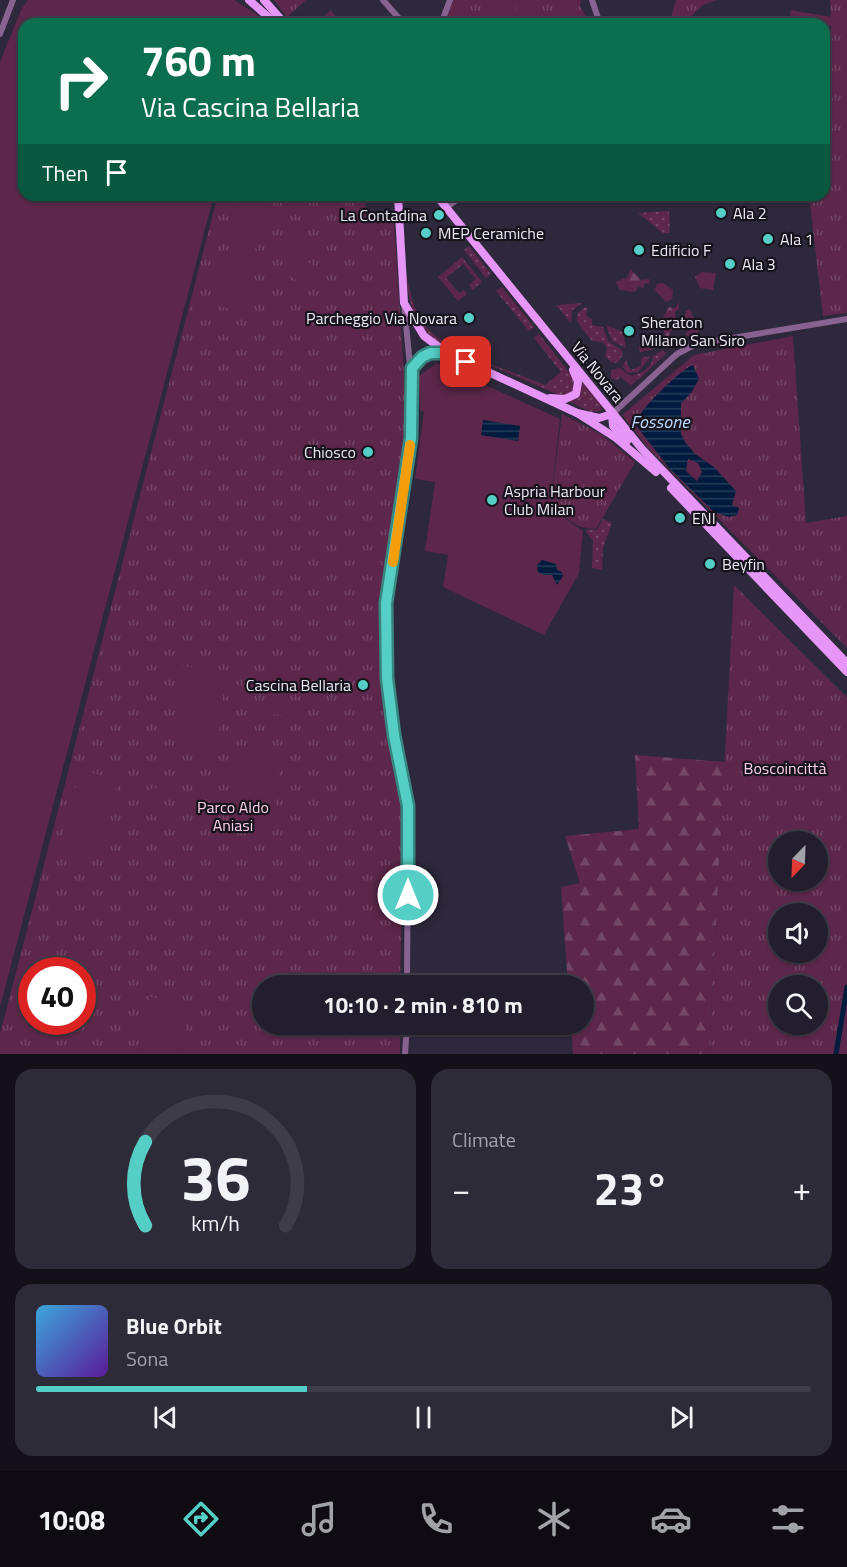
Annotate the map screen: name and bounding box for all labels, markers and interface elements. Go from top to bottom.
text: 760 m [141,28,256,92]
icon: right [42,42,120,120]
text: Via Cascina Bellaria [141,86,360,127]
text: Then [42,156,88,190]
icon: arrive [100,156,133,189]
place label: Ala 2 [733,201,767,225]
place label: La Contadina [340,203,427,227]
marker: Ala 2 [714,206,728,220]
marker: La Contadina [432,208,446,222]
place label: MEP Ceramiche [438,221,544,245]
marker: MEP Ceramiche [419,226,433,240]
place label: Ala 1 [780,227,814,251]
marker: Ala 1 [761,232,775,246]
place label: Edificio F [651,238,711,262]
marker: Edificio F [632,243,646,257]
place label: Ala 3 [742,252,776,276]
marker: Ala 3 [723,257,737,271]
place label: Parcheggio Via Novara [306,306,457,330]
place label: Sheraton Milano San Siro [641,310,745,352]
marker: Parcheggio Via Novara [462,311,476,325]
marker: Sheraton Milano San Siro [622,324,636,338]
pin [440,336,491,387]
street label: Via Novara [566,336,630,408]
icon: arrive [449,345,482,378]
water label: Fossone [631,408,691,435]
place label: Chiosco [304,440,356,464]
marker: Chiosco [361,445,375,459]
place label: Aspria Harbour Club Milan [504,479,606,521]
marker: Aspria Harbour Club Milan [485,493,499,507]
place label: ENI [692,506,716,530]
marker: ENI [673,511,687,525]
place label: Beyfin [722,552,765,576]
marker: Beyfin [703,557,717,571]
place label: Cascina Bellaria [246,673,351,697]
marker: Cascina Bellaria [356,678,370,692]
park label: Boscoincittà [744,756,826,780]
park label: Parco Aldo Aniasi [197,795,269,837]
north arrow [768,831,828,891]
map controls [768,831,828,1035]
position arrow [376,863,440,927]
button: sound [768,903,828,963]
speed limit sign: 40 [18,957,96,1035]
button: search [768,975,828,1035]
text: 10:10 · 2 min · 810 m [323,988,523,1022]
text: Climate [452,1124,516,1155]
text: 36 [181,1129,250,1224]
text: 23° [594,1154,669,1222]
text: − [452,1164,470,1214]
text: + [793,1164,811,1214]
text: km/h [191,1207,240,1239]
text: Blue Orbit [126,1309,222,1343]
text: Sona [126,1343,168,1374]
icon: previous [149,1401,182,1434]
icon: pause [407,1401,440,1434]
icon: next [665,1401,698,1434]
icon: directions [180,1498,222,1540]
icon: music [298,1498,340,1540]
icon: phone [415,1498,457,1540]
icon: climate [533,1498,575,1540]
icon: car [650,1498,692,1540]
icon: filters [767,1498,809,1540]
text: 10:08 [38,1499,105,1540]

